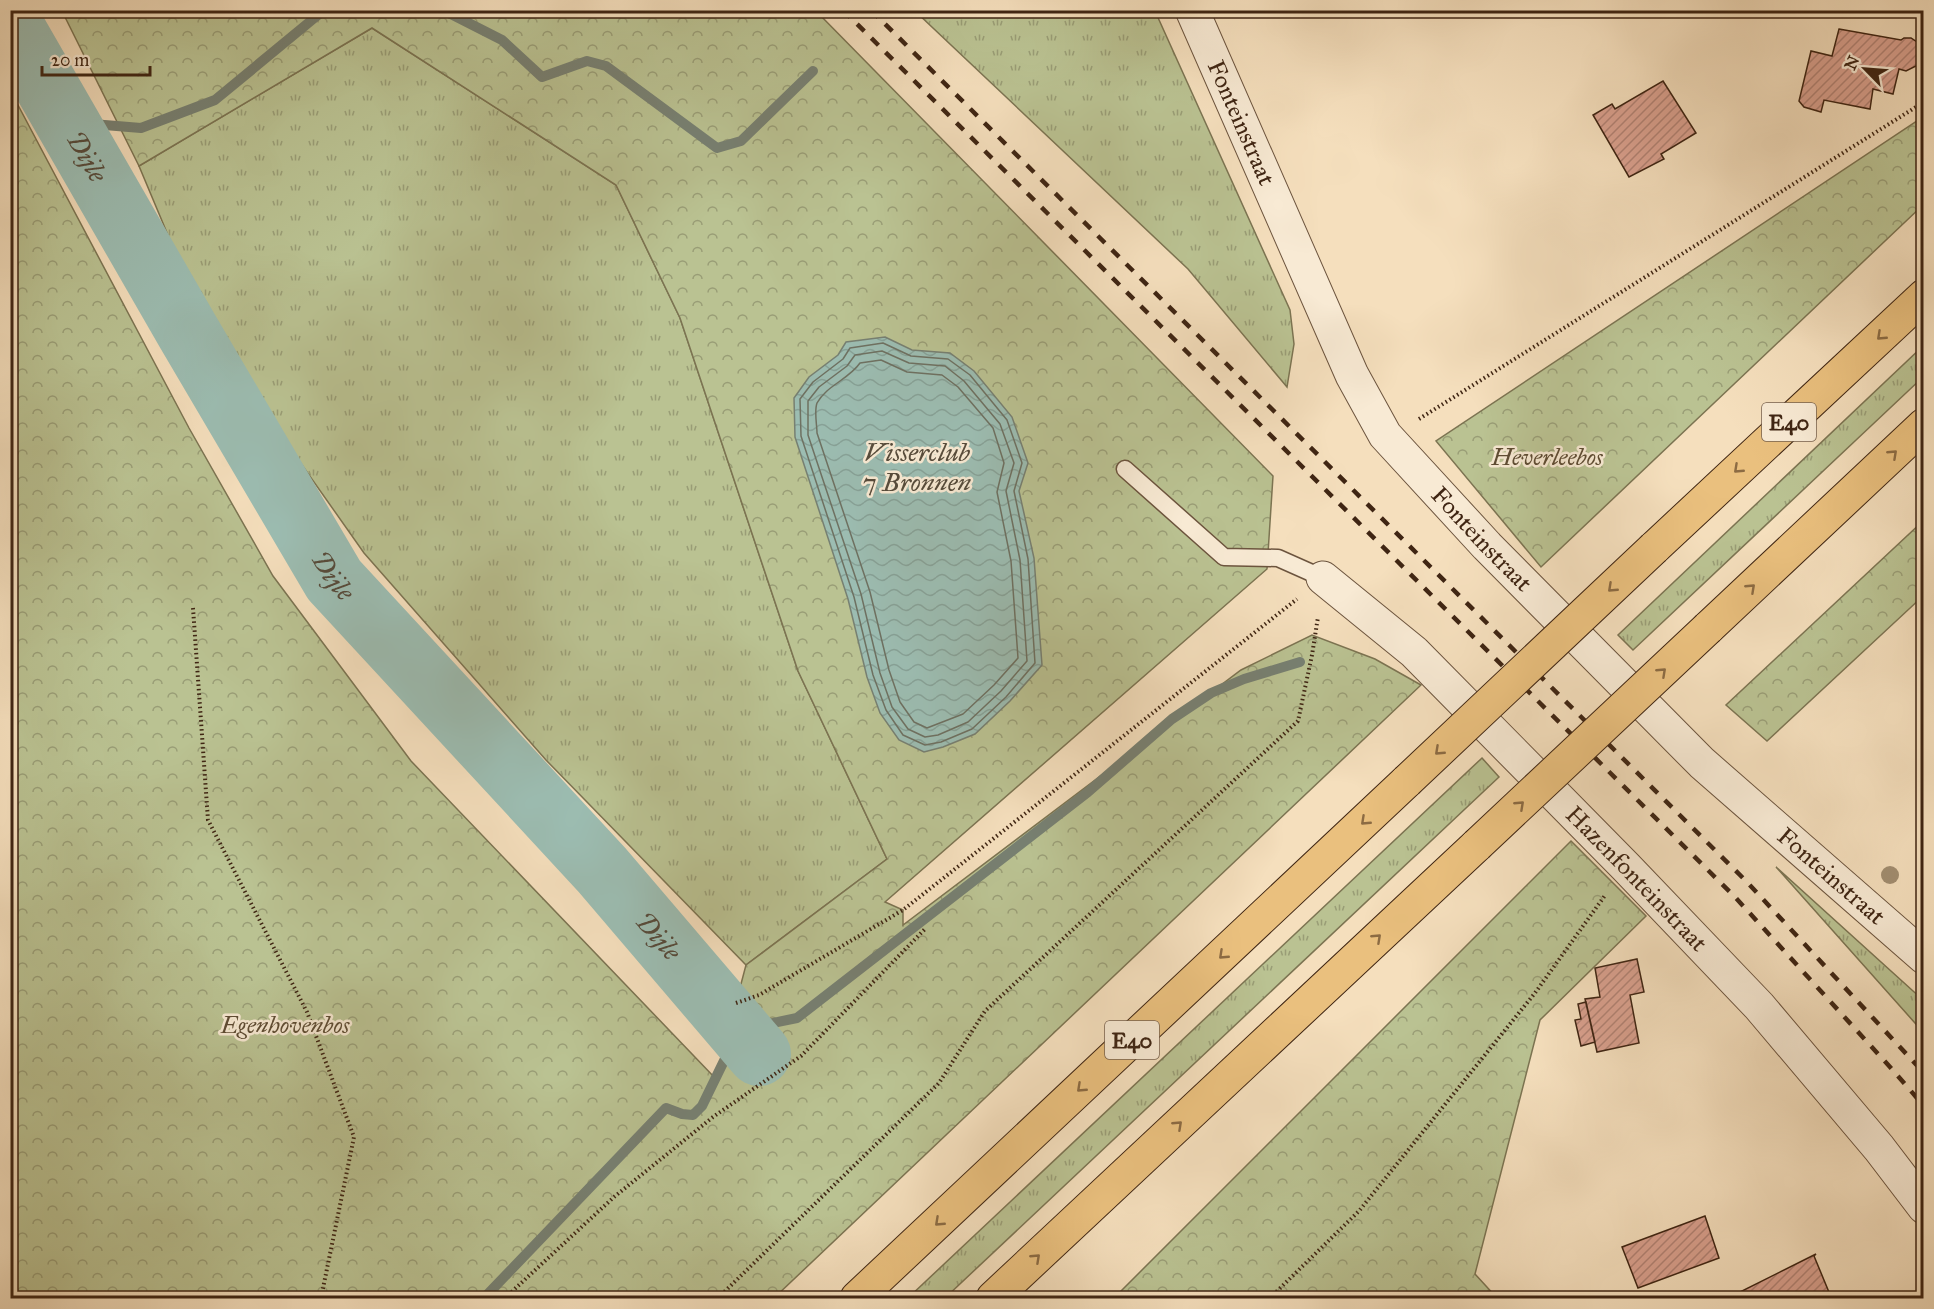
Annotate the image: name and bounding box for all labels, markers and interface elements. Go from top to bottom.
scale bar [42,39,150,77]
north arrow [1835,39,1895,99]
text: 20 m [51,49,89,71]
text: N [1840,52,1864,73]
street label: Fonteinstraat [1201,56,1282,190]
water label: Dijle [60,125,115,189]
one-way arrow [1877,329,1887,340]
road number: E40 [1762,403,1816,441]
water label: Visserclub 7 Bronnen [863,436,971,498]
park label: Heverleebos [1490,442,1604,472]
one-way arrow [1886,450,1896,461]
one-way arrow [1735,462,1746,473]
street label: Fonteinstraat [1425,480,1539,598]
water label: Dijle [304,545,362,608]
one-way arrow [1608,581,1618,592]
one-way arrow [1744,584,1754,595]
one-way arrow [1654,668,1665,679]
one-way arrow [1436,744,1446,755]
street label: Hazenfonteinstraat [1559,800,1714,958]
one-way arrow [1513,801,1523,812]
one-way arrow [1361,814,1371,825]
street label: Fonteinstraat [1771,821,1892,932]
water label: Dijle [629,905,689,968]
one-way arrow [1371,934,1381,945]
one-way arrow [1219,947,1230,958]
park label: Egenhovenbos [220,1010,351,1040]
road number: E40 [1105,1021,1159,1059]
one-way arrow [1077,1081,1087,1092]
one-way arrow [1171,1121,1182,1132]
one-way arrow [935,1215,945,1226]
one-way arrow [1028,1255,1039,1266]

